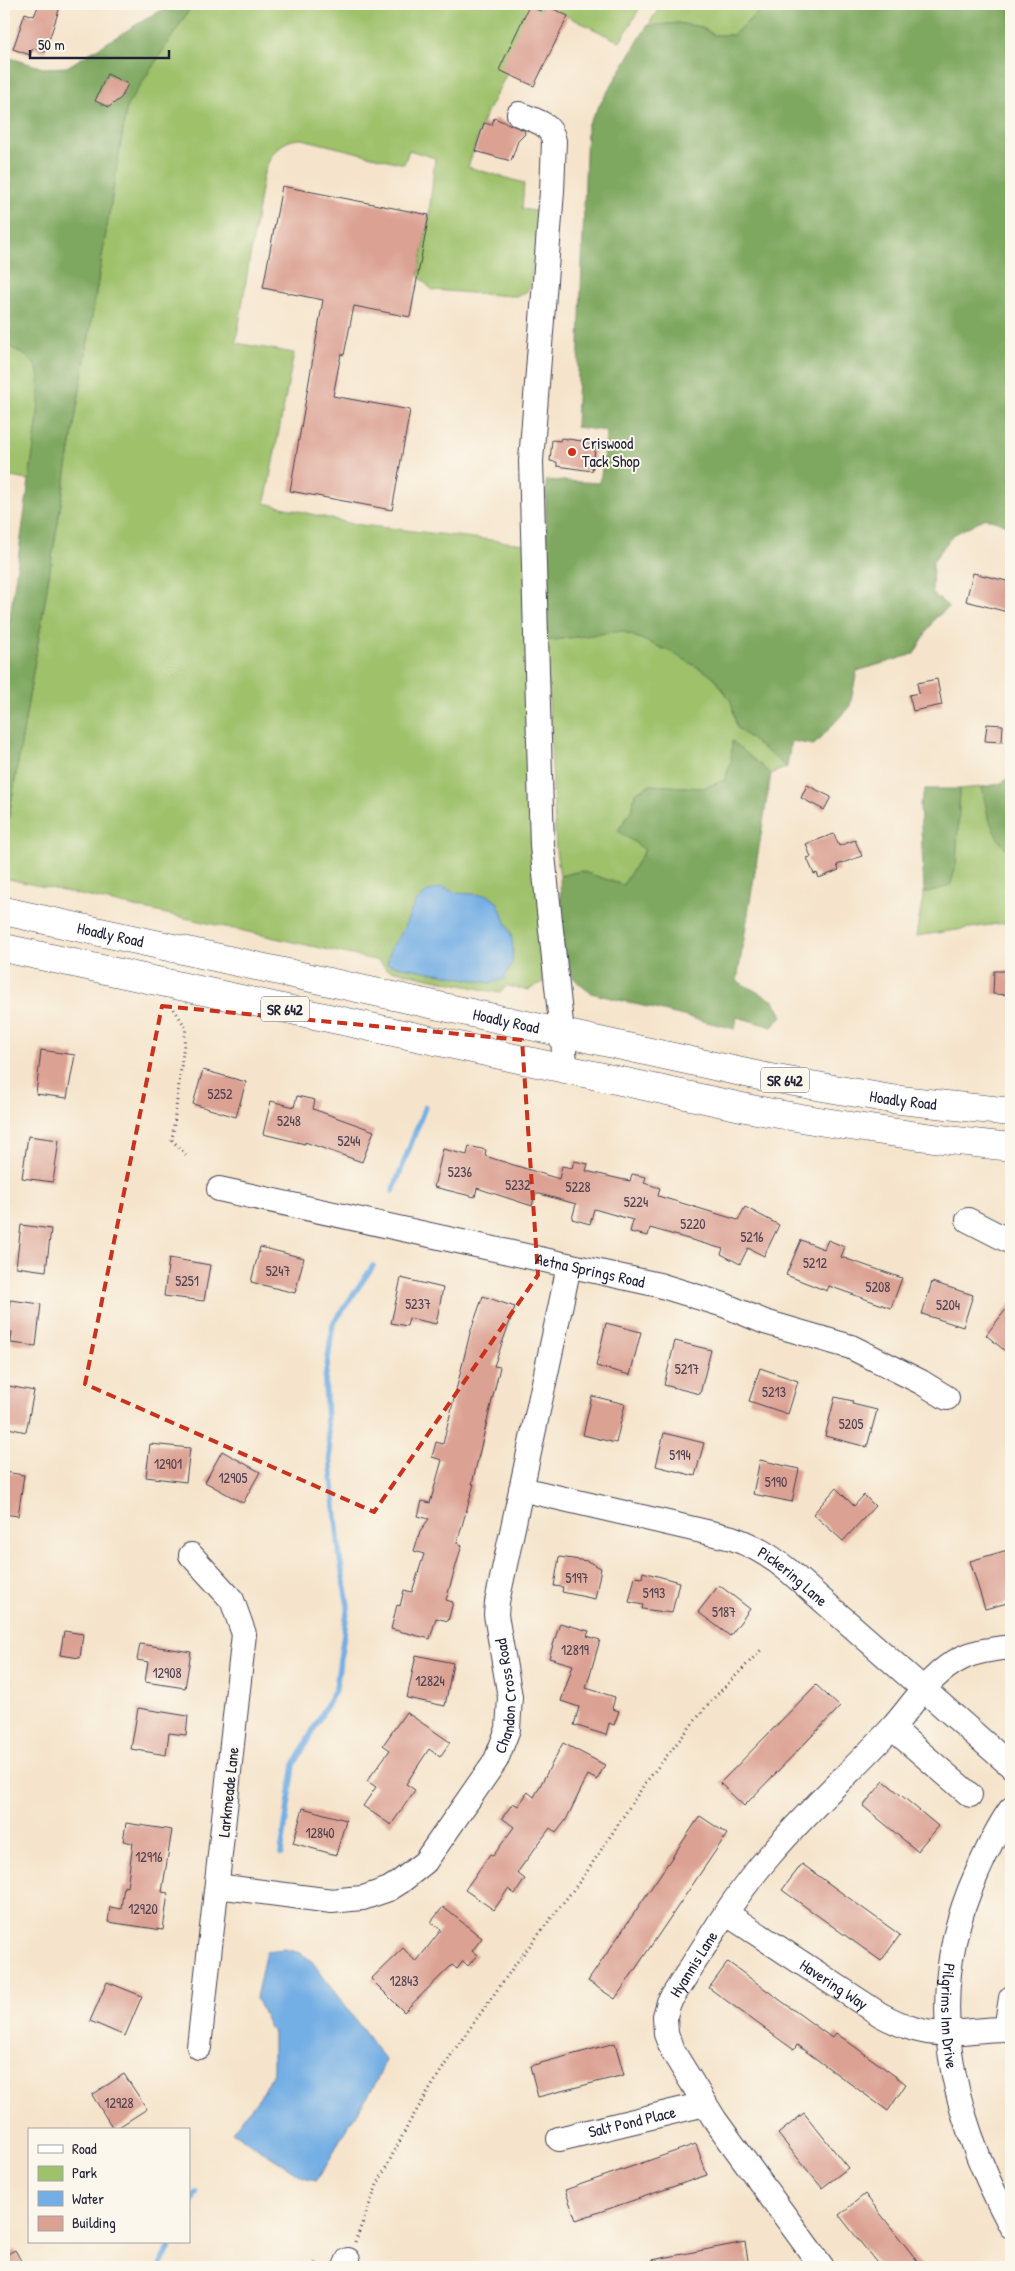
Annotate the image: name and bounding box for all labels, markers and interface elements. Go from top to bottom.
scale bar [30,28,169,60]
text: 50 m [38,34,65,55]
place label: Criswood Tack Shop [582,432,640,472]
marker: Criswood Tack Shop [566,446,578,458]
street label: Hoadly Road [75,916,146,952]
road number: SR 642 [261,996,309,1022]
street label: Hoadly Road [471,1003,541,1039]
road number: SR 642 [761,1068,809,1092]
house number: 5252 [208,1084,233,1103]
street label: Hoadly Road [868,1084,938,1115]
house number: 5248 [277,1111,301,1130]
house number: 5244 [338,1131,360,1150]
house number: 5236 [448,1162,473,1181]
house number: 5232 [505,1175,531,1194]
house number: 5228 [565,1177,591,1196]
house number: 5224 [624,1192,648,1211]
house number: 5220 [680,1214,706,1233]
house number: 5216 [740,1227,764,1246]
street label: Aetna Springs Road [534,1247,647,1293]
house number: 5212 [803,1253,828,1272]
house number: 5247 [266,1261,290,1280]
house number: 5251 [175,1271,199,1290]
house number: 5208 [866,1277,890,1296]
house number: 5237 [405,1294,431,1313]
house number: 5204 [936,1295,960,1314]
house number: 5217 [675,1359,699,1378]
house number: 5213 [762,1382,786,1401]
house number: 5205 [839,1414,863,1433]
house number: 5194 [669,1445,691,1464]
house number: 12901 [154,1454,182,1473]
house number: 12905 [219,1468,248,1487]
house number: 5190 [765,1472,787,1491]
street label: Pickering Lane [754,1541,833,1612]
house number: 5197 [565,1568,589,1587]
house number: 5193 [643,1583,665,1602]
house number: 5187 [712,1602,736,1621]
street label: Chandon Cross Road [489,1637,521,1757]
house number: 12819 [561,1640,589,1659]
house number: 12908 [152,1663,182,1682]
house number: 12824 [415,1671,445,1690]
street label: Larkmeade Lane [212,1745,244,1838]
house number: 12840 [305,1823,335,1842]
house number: 12916 [135,1847,163,1866]
house number: 12920 [128,1899,158,1918]
street label: Hyannis Lane [664,1926,723,2001]
street label: Havering Way [796,1954,873,2015]
street label: Pilgrims Inn Drive [936,1962,964,2071]
house number: 12843 [389,1971,419,1990]
house number: 12928 [104,2093,134,2112]
street label: Salt Pond Place [586,2100,679,2143]
legend [28,2128,190,2244]
text: Road [72,2138,97,2159]
text: Park [72,2162,97,2183]
text: Water [72,2188,104,2209]
text: Building [72,2212,116,2233]

